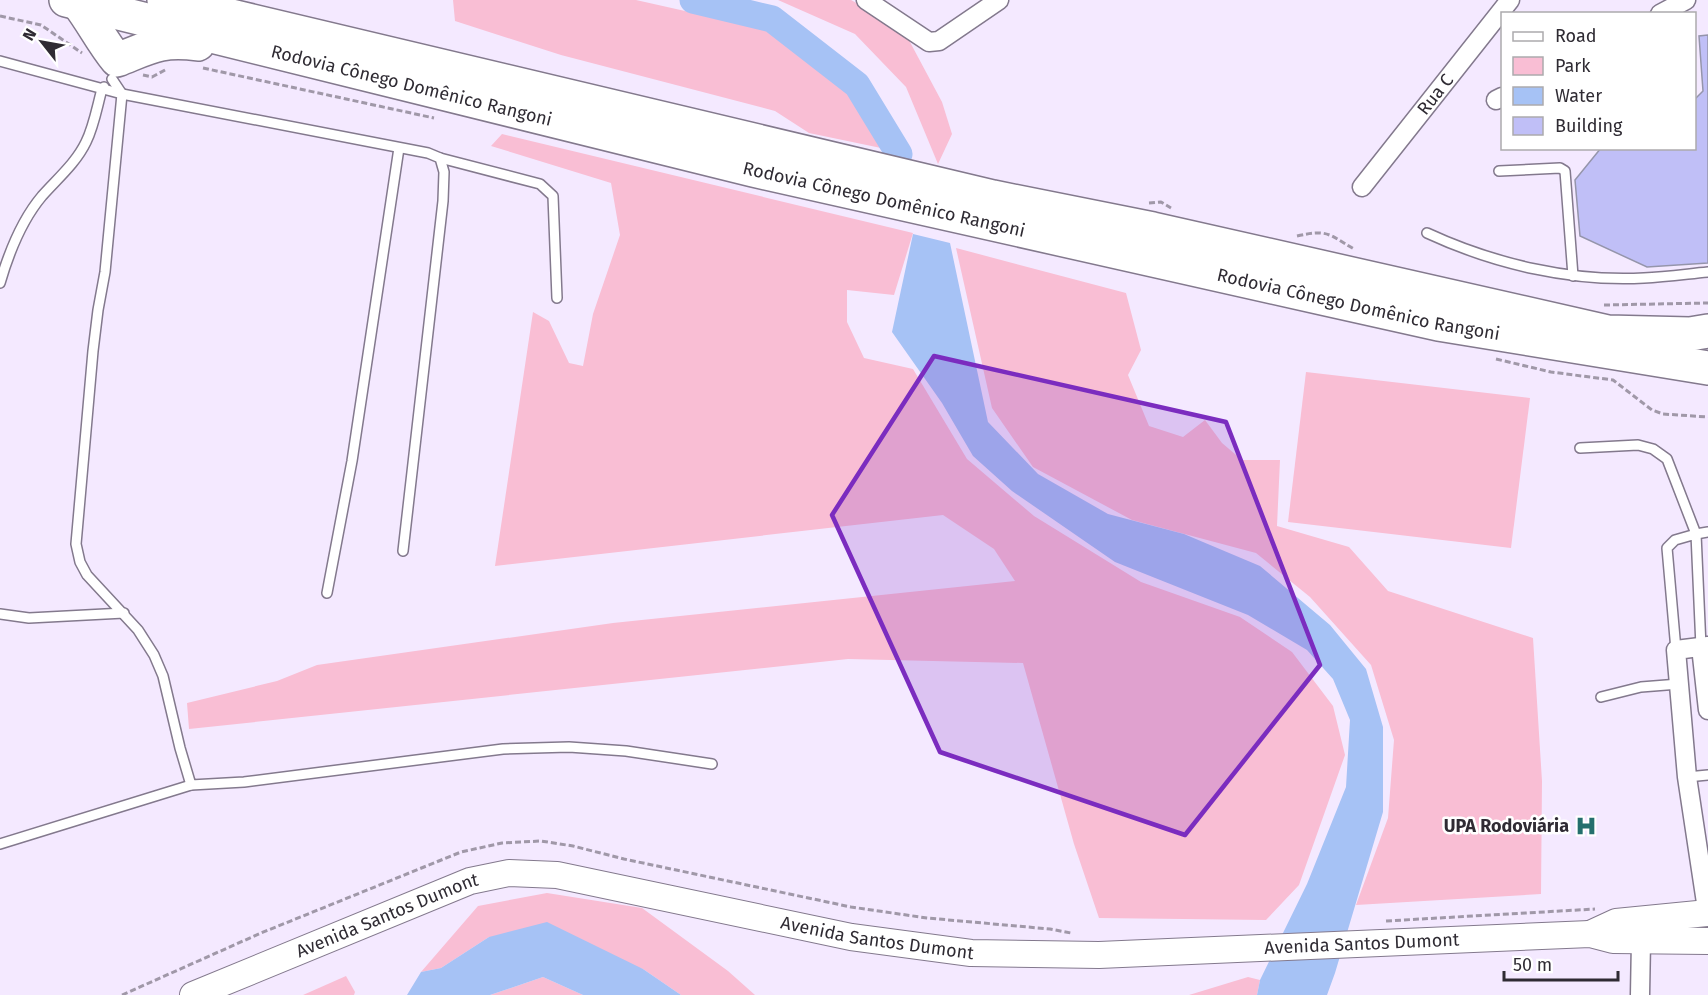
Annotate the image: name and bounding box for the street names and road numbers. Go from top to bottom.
street label: Rodovia Cônego Domênico Rangoni [269,40,554,131]
street label: Rua C [1412,70,1458,119]
street label: Rodovia Cônego Domênico Rangoni [741,157,1027,242]
street label: Rodovia Cônego Domênico Rangoni [1215,264,1502,345]
street label: Avenida Santos Dumont [293,869,481,962]
street label: Avenida Santos Dumont [779,911,976,964]
street label: Avenida Santos Dumont [1264,929,1460,959]

